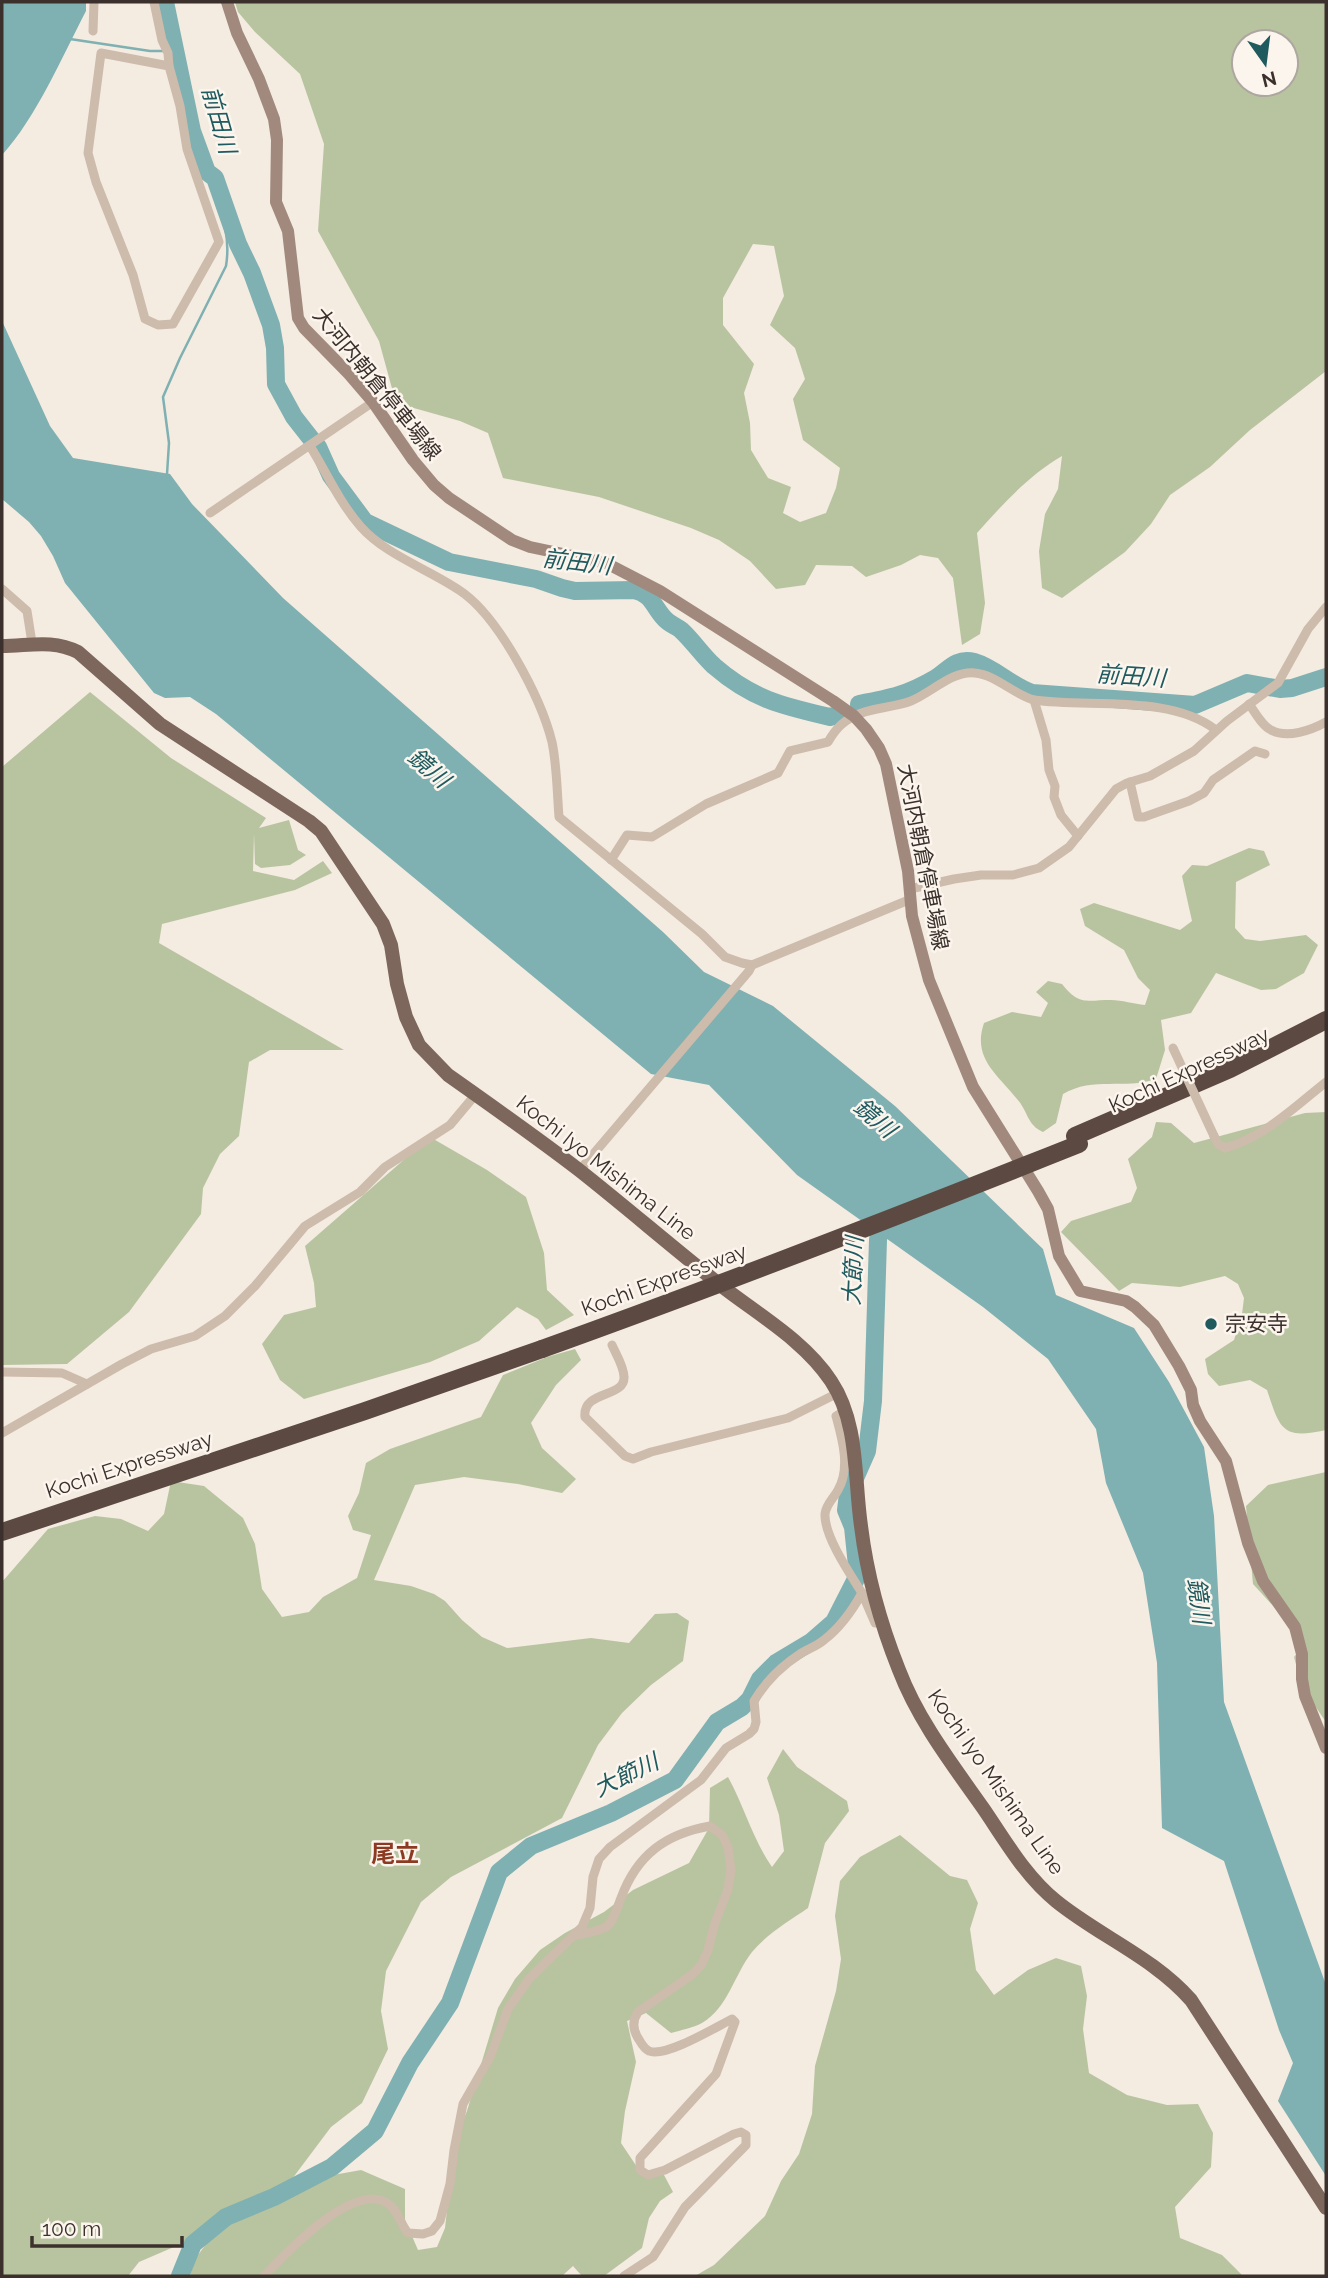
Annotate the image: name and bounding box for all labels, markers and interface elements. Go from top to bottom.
north arrow [1230,28,1300,98]
text: N [1259,67,1279,92]
water label: 前田川 [197,83,243,160]
street label: 大河内朝倉停車場線 [308,302,447,465]
water label: 前田川 [541,544,616,579]
water label: 前田川 [1096,660,1169,692]
water label: 鏡川 [403,742,458,795]
street label: 大河内朝倉停車場線 [893,762,954,952]
street label: Kochi Expressway [1105,1021,1273,1118]
street label: Kochi Iyo Mishima Line [512,1090,701,1245]
water label: 鏡川 [849,1092,904,1145]
water label: 大節川 [837,1233,868,1306]
street label: Kochi Expressway [578,1238,750,1321]
place label: 宗安寺 [1225,1311,1288,1336]
marker: 宗安寺 [1203,1316,1219,1332]
street label: Kochi Expressway [42,1426,216,1503]
water label: 鏡川 [1183,1576,1216,1629]
street label: Kochi Iyo Mishima Line [923,1684,1070,1879]
water label: 大節川 [589,1746,665,1802]
district label: 尾立 [371,1839,419,1868]
scale bar [32,2204,182,2248]
text: 100 m [42,2216,101,2241]

